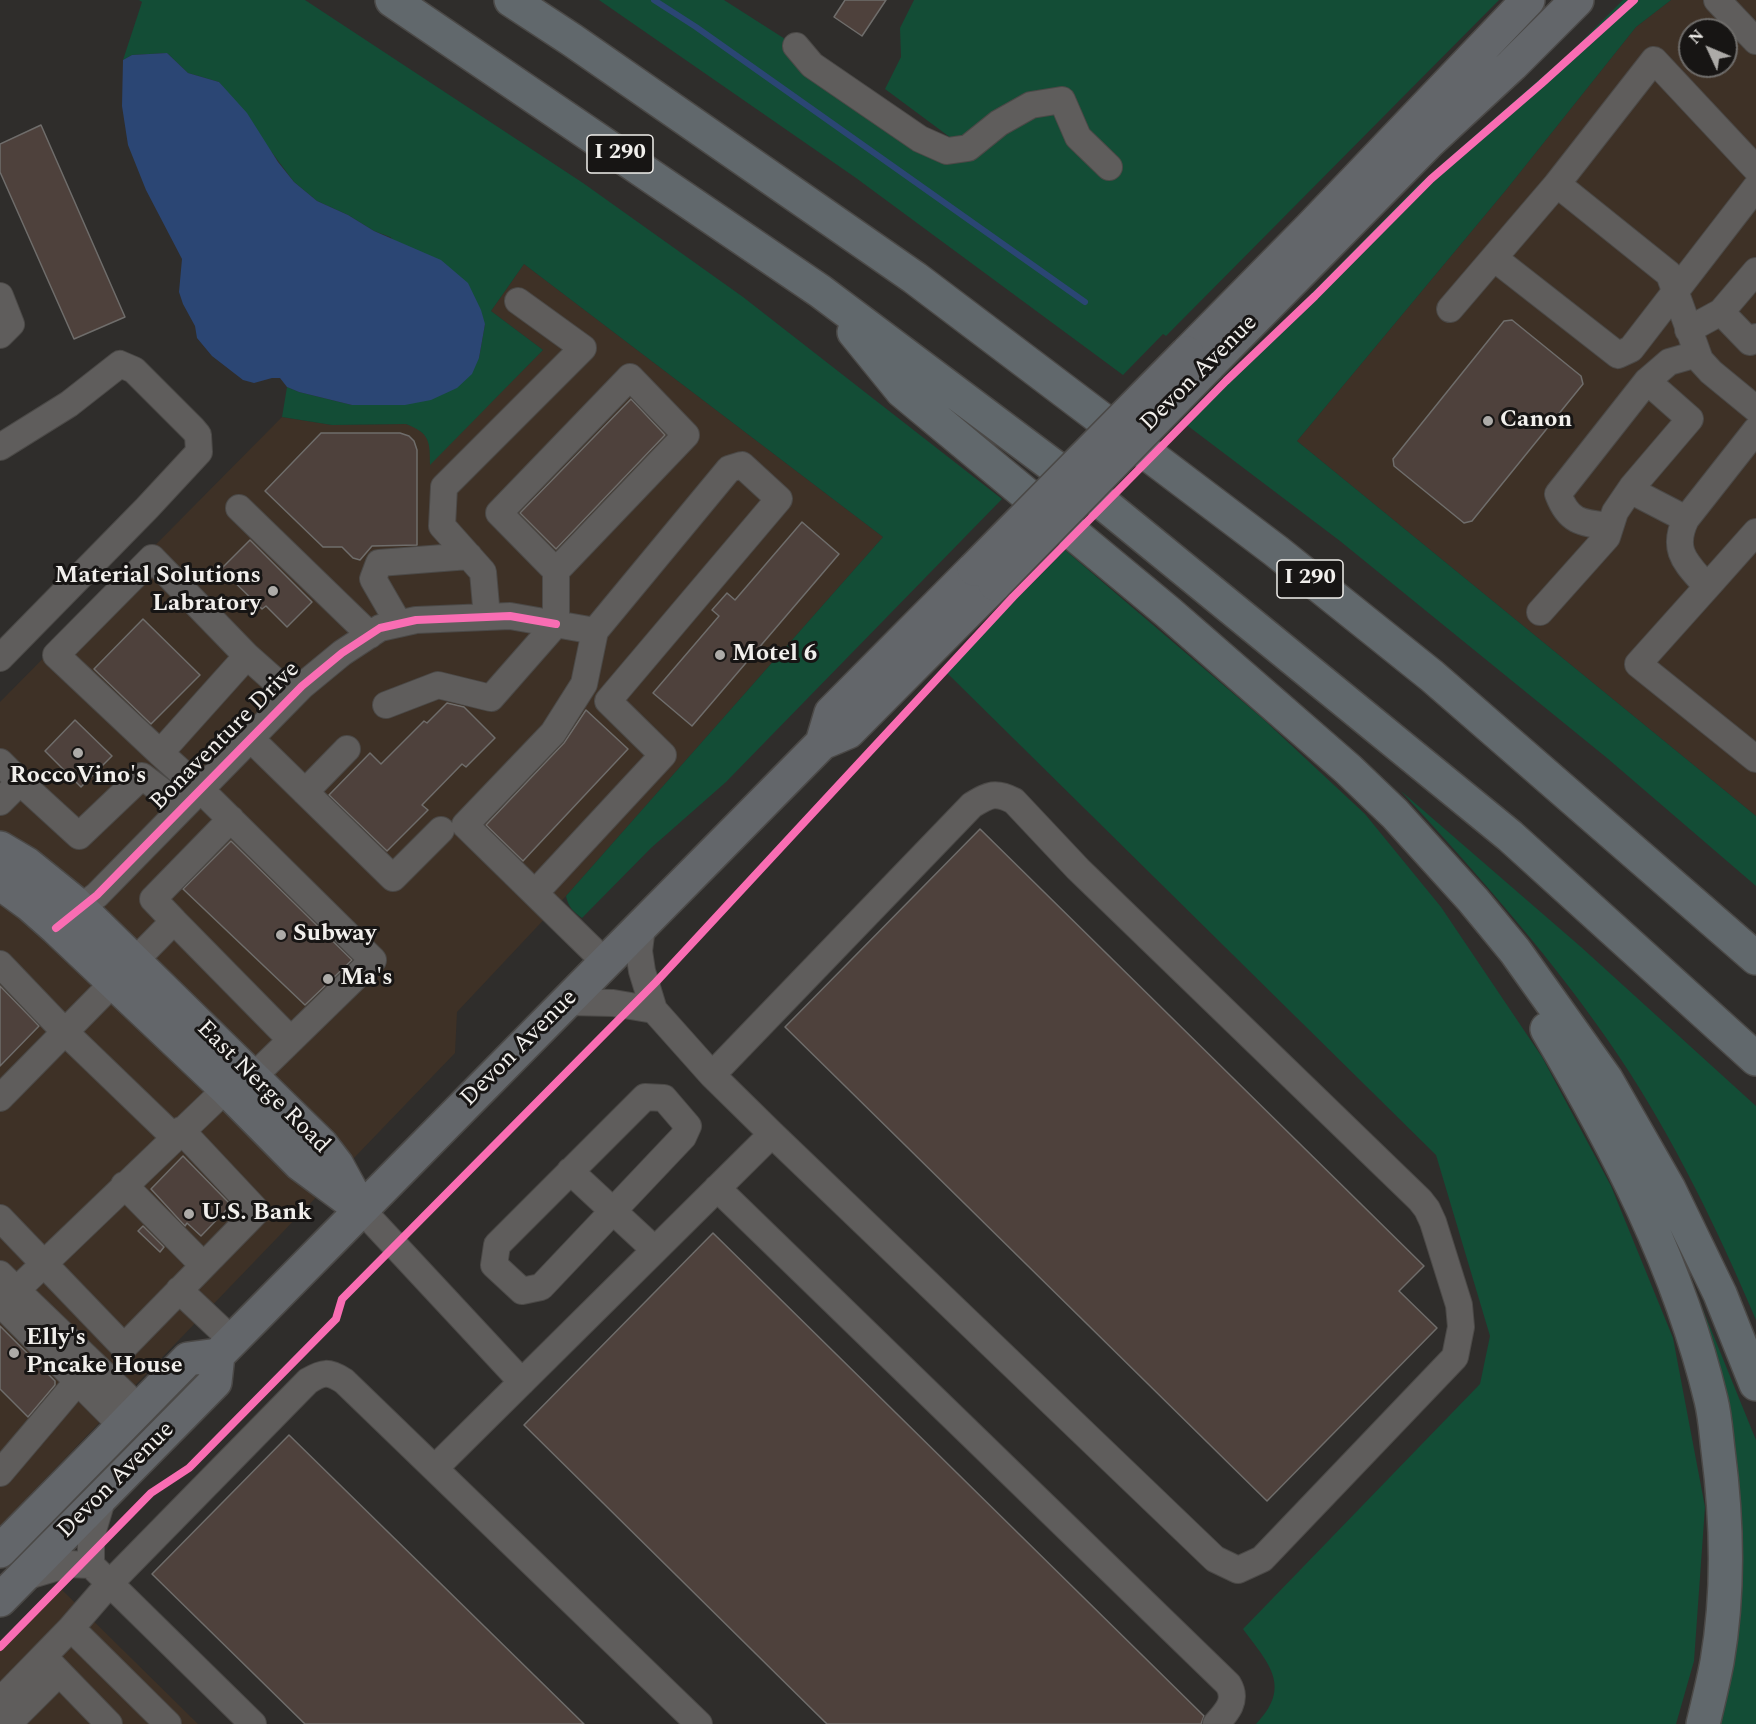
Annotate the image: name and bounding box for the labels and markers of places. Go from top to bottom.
place label: Canon [1500,407,1572,435]
marker: Canon [1481,414,1495,428]
place label: Material Solutions Labratory [55,563,261,619]
marker: Material Solutions Labratory [266,584,280,598]
place label: Motel 6 [732,641,817,669]
marker: Motel 6 [713,648,727,662]
marker: RoccoVino's [71,746,85,760]
place label: RoccoVino's [9,763,147,791]
place label: Subway [293,921,376,949]
marker: Subway [274,928,288,942]
place label: Ma's [340,965,393,993]
marker: Ma's [321,972,335,986]
place label: U.S. Bank [201,1200,312,1228]
marker: U.S. Bank [182,1207,196,1221]
place label: Elly's Pncake House [26,1325,183,1381]
marker: Elly's Pncake House [7,1346,21,1360]

